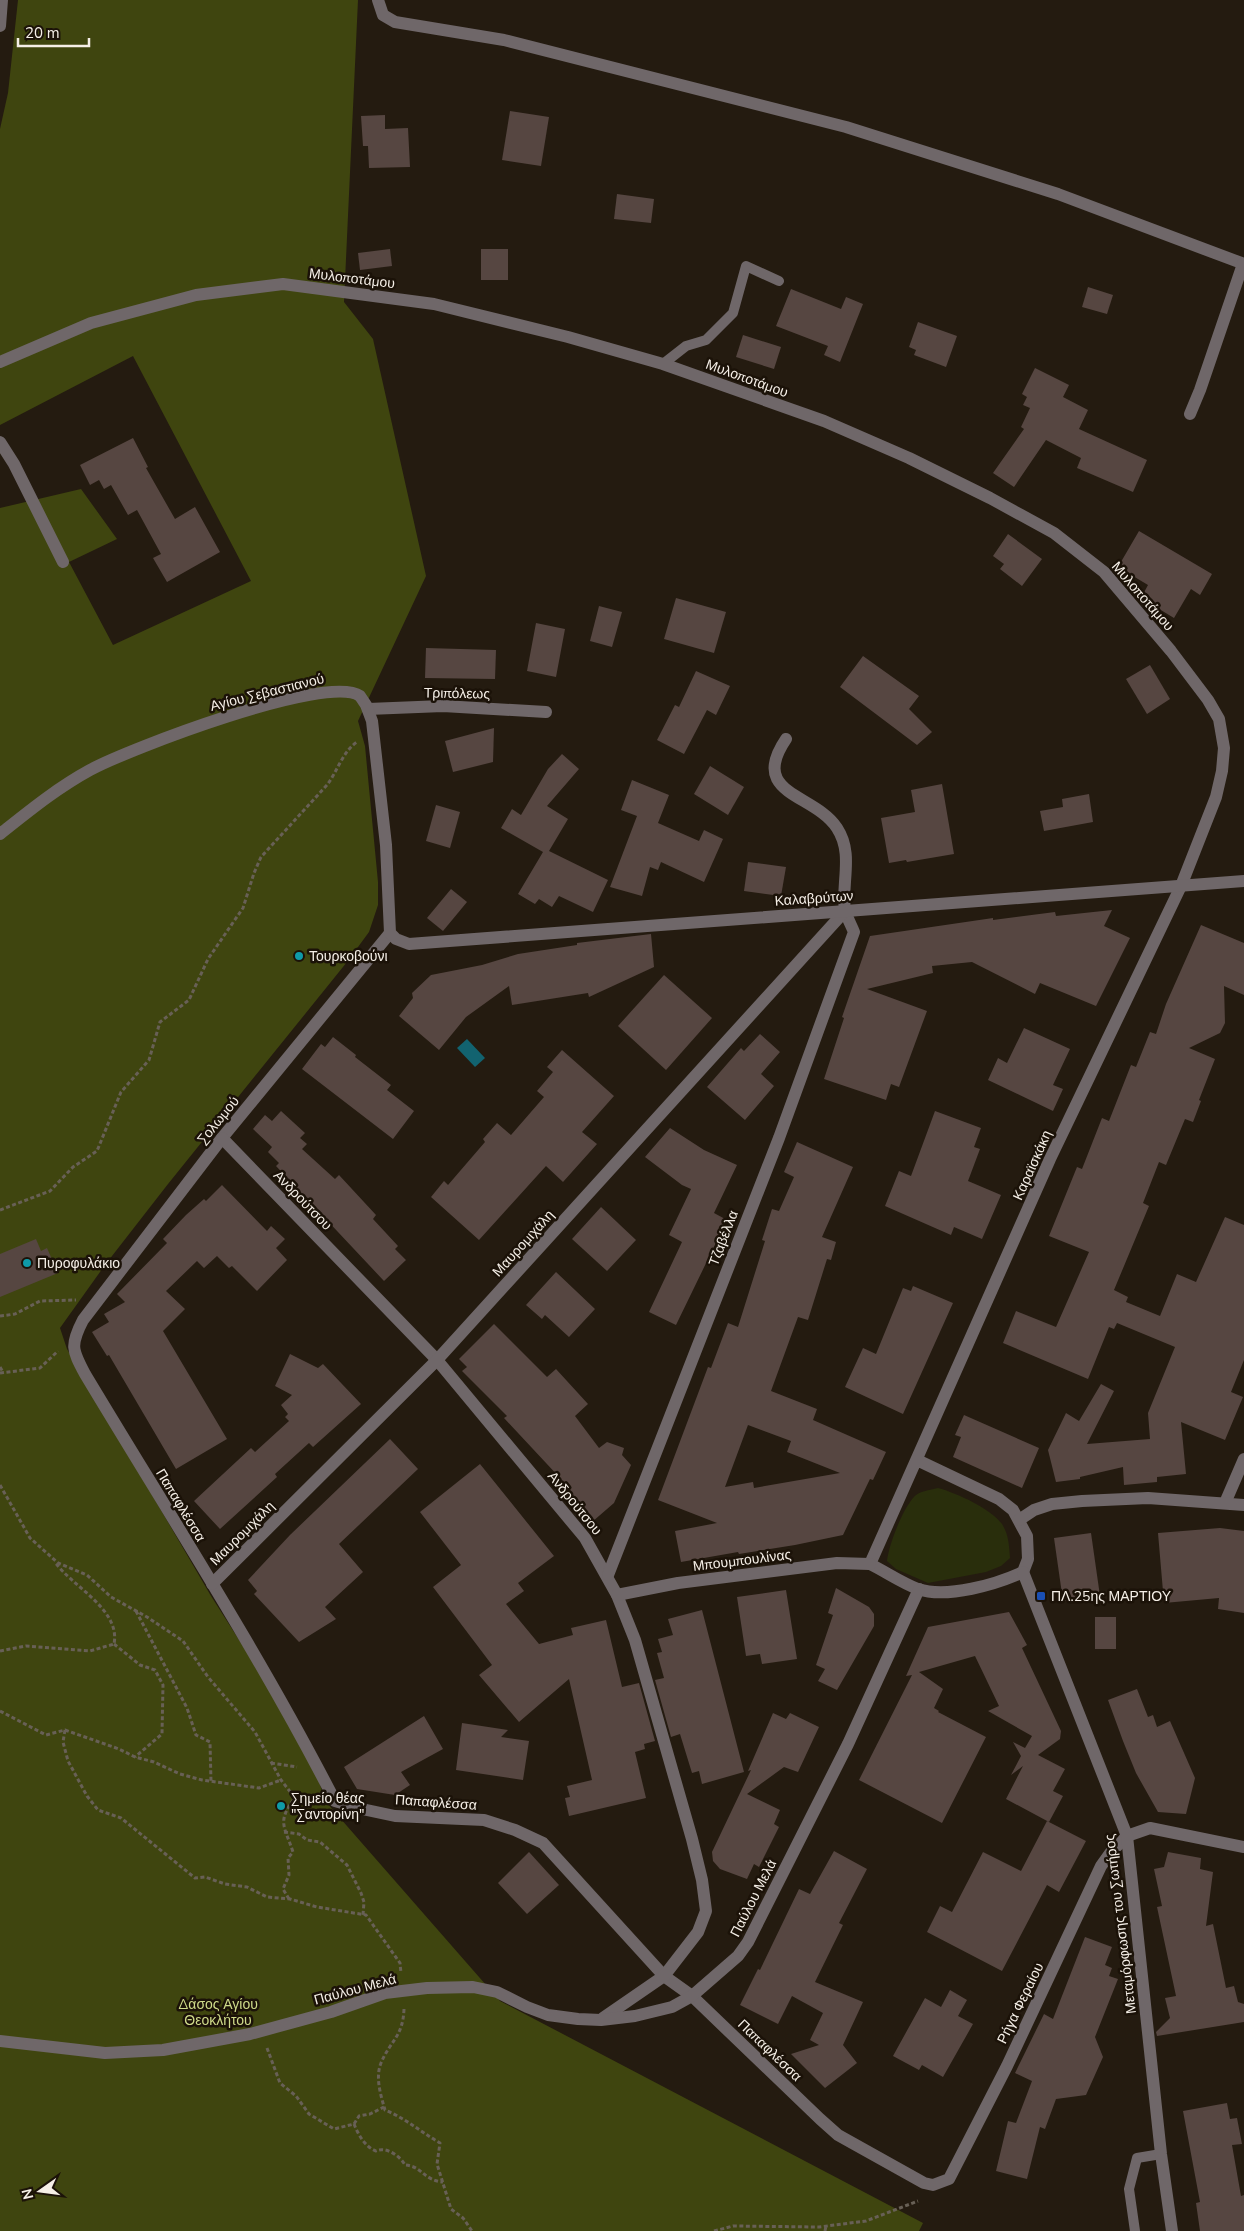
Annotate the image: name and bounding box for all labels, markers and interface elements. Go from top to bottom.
scale bar [18,15,89,47]
text: 20 m [25,23,60,43]
street label: Μυλοποτάμου [308,264,396,293]
street label: Μυλοποτάμου [703,355,791,402]
street label: Μυλοποτάμου [1107,557,1178,635]
street label: Αγίου Σεβαστιανού [208,669,326,716]
street label: Τριπόλεως [424,683,491,704]
street label: Καλαβρύτων [774,886,854,911]
place label: Τουρκοβούνι [309,947,388,966]
marker: Τουρκοβούνι [293,950,305,962]
street label: Σολωμού [193,1092,244,1148]
street label: Καραϊσκάκη [1009,1127,1056,1203]
street label: Ανδρούτσου [269,1166,336,1235]
street label: Μαυρομιχάλη [488,1206,559,1281]
street label: Τζαβέλλα [704,1208,743,1269]
place label: Πυροφυλάκιο [37,1254,120,1273]
marker: Πυροφυλάκιο [21,1257,33,1269]
street label: Παπαφλέσσα [151,1465,210,1545]
street label: Ανδρούτσου [543,1468,606,1539]
street label: Μαυρομιχάλη [206,1497,279,1570]
street label: Μπουμπουλίνας [692,1545,792,1576]
place label: ΠΛ.25ης ΜΑΡΤΙΟΥ [1051,1587,1172,1606]
marker: ΠΛ.25ης ΜΑΡΤΙΟΥ [1035,1590,1047,1602]
place label: Σημείο θέας "Σαντορίνη" [291,1789,365,1824]
street label: Παπαφλέσσα [394,1790,478,1815]
marker: Σημείο θέας "Σαντορίνη" [275,1800,287,1812]
street label: Μεταμόρφωσης του Σωτήρος [1100,1833,1141,2015]
street label: Παύλου Μελά [726,1856,781,1940]
street label: Ρήγα Φεραίου [993,1960,1048,2047]
street label: Παύλου Μελά [312,1969,398,2010]
park label: Δάσος Αγίου Θεοκλήτου [178,1995,258,2030]
street label: Παπαφλέσσα [734,2015,806,2086]
north arrow [15,2166,65,2216]
text: N [17,2187,38,2201]

